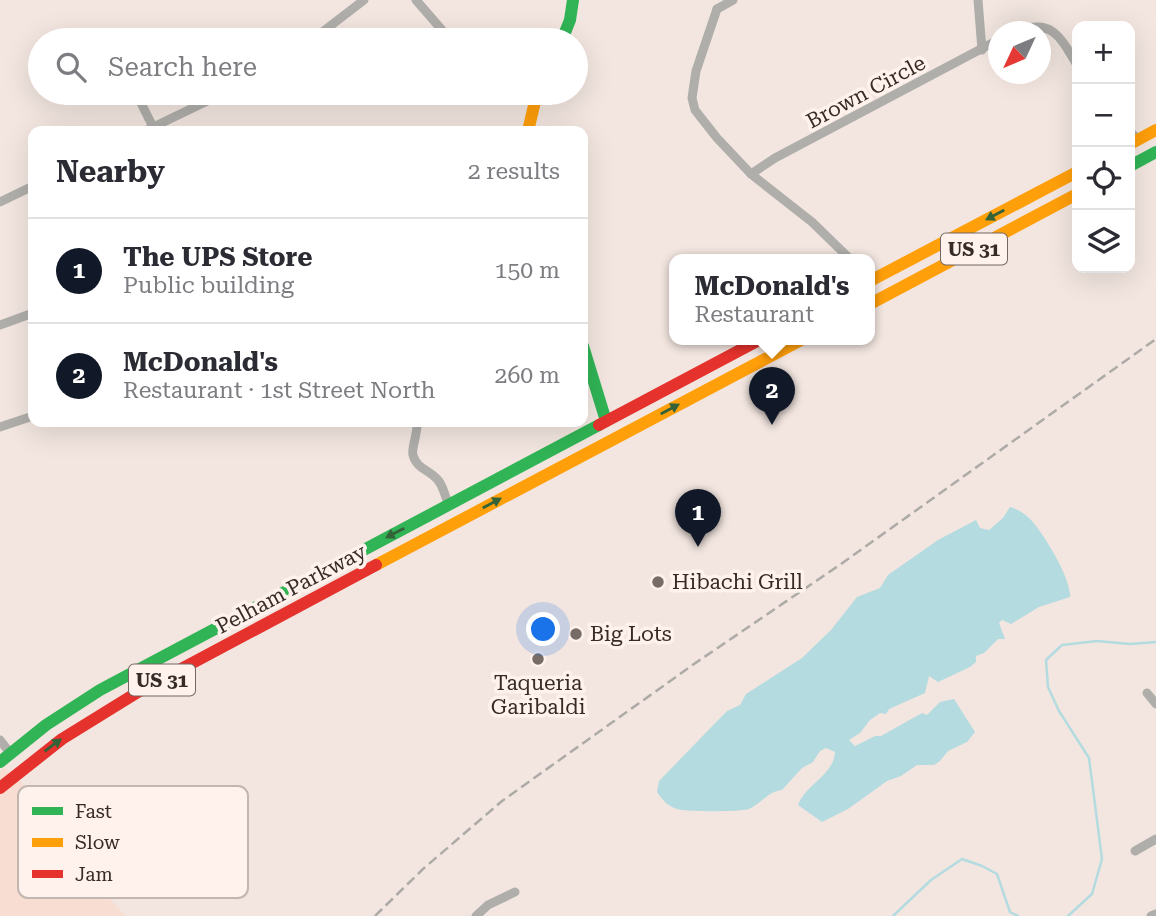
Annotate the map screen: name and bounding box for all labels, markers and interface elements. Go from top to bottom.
north arrow [988,21,1051,84]
map controls [1072,21,1135,273]
button: + [1072,21,1135,84]
search box [28,28,588,105]
icon: search [52,48,90,86]
street label: Brown Circle [802,51,930,133]
text: Search here [108,52,257,82]
button: − [1072,84,1135,147]
button: locate [1072,147,1135,210]
text: Nearby [56,154,165,189]
text: 2 results [468,158,560,185]
one-way arrow [985,209,1005,221]
button: layers [1072,210,1135,273]
road number: US 31 [941,233,1007,264]
text: The UPS Store [123,242,313,272]
popup [669,254,875,345]
text: 1 [73,257,85,284]
text: 150 m [495,257,560,284]
text: McDonald's [695,271,849,301]
text: Public building [123,272,294,299]
text: Restaurant [695,301,814,328]
text: McDonald's [123,347,278,377]
text: 2 [73,362,85,389]
text: 260 m [495,362,560,389]
pin: 2 [749,367,795,425]
text: Restaurant · 1st Street North [123,377,435,404]
one-way arrow [660,403,680,415]
pin: 1 [675,489,721,547]
one-way arrow [482,498,502,509]
one-way arrow [385,528,405,539]
street label: Pelham Parkway [212,539,371,639]
place label: Hibachi Grill [672,570,803,594]
marker: Hibachi Grill [650,574,666,590]
your location [526,612,560,646]
place label: Big Lots [590,622,672,646]
marker: Big Lots [568,626,584,642]
marker: Taqueria Garibaldi [530,651,546,667]
road number: US 31 [129,664,195,695]
place label: Taqueria Garibaldi [491,671,586,719]
one-way arrow [44,739,62,753]
legend [18,786,248,898]
text: Fast [75,800,112,823]
text: Slow [75,831,120,854]
text: Jam [75,863,113,886]

